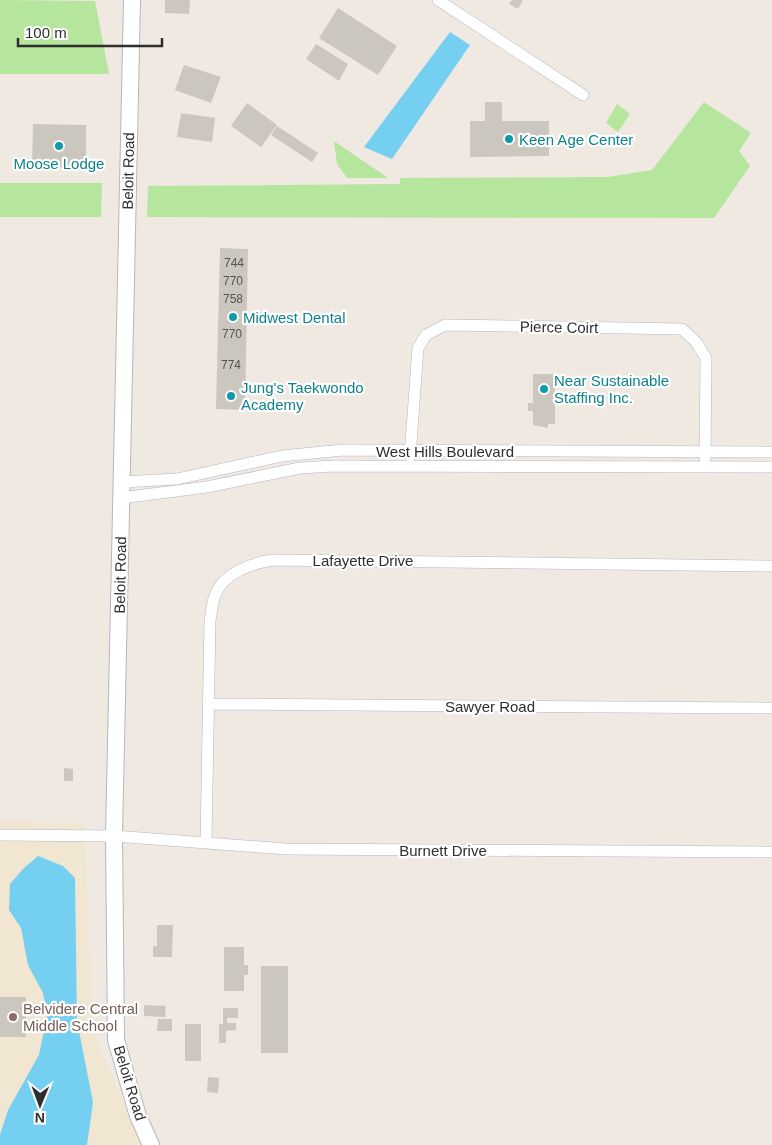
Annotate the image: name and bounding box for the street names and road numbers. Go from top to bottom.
street label: Beloit Road [119,132,137,210]
street label: Pierce Coirt [520,318,599,336]
street label: West Hills Boulevard [376,443,514,460]
street label: Beloit Road [111,536,129,614]
street label: Lafayette Drive [313,552,413,569]
street label: Sawyer Road [445,698,535,715]
street label: Burnett Drive [399,842,487,859]
street label: Beloit Road [111,1043,149,1123]

